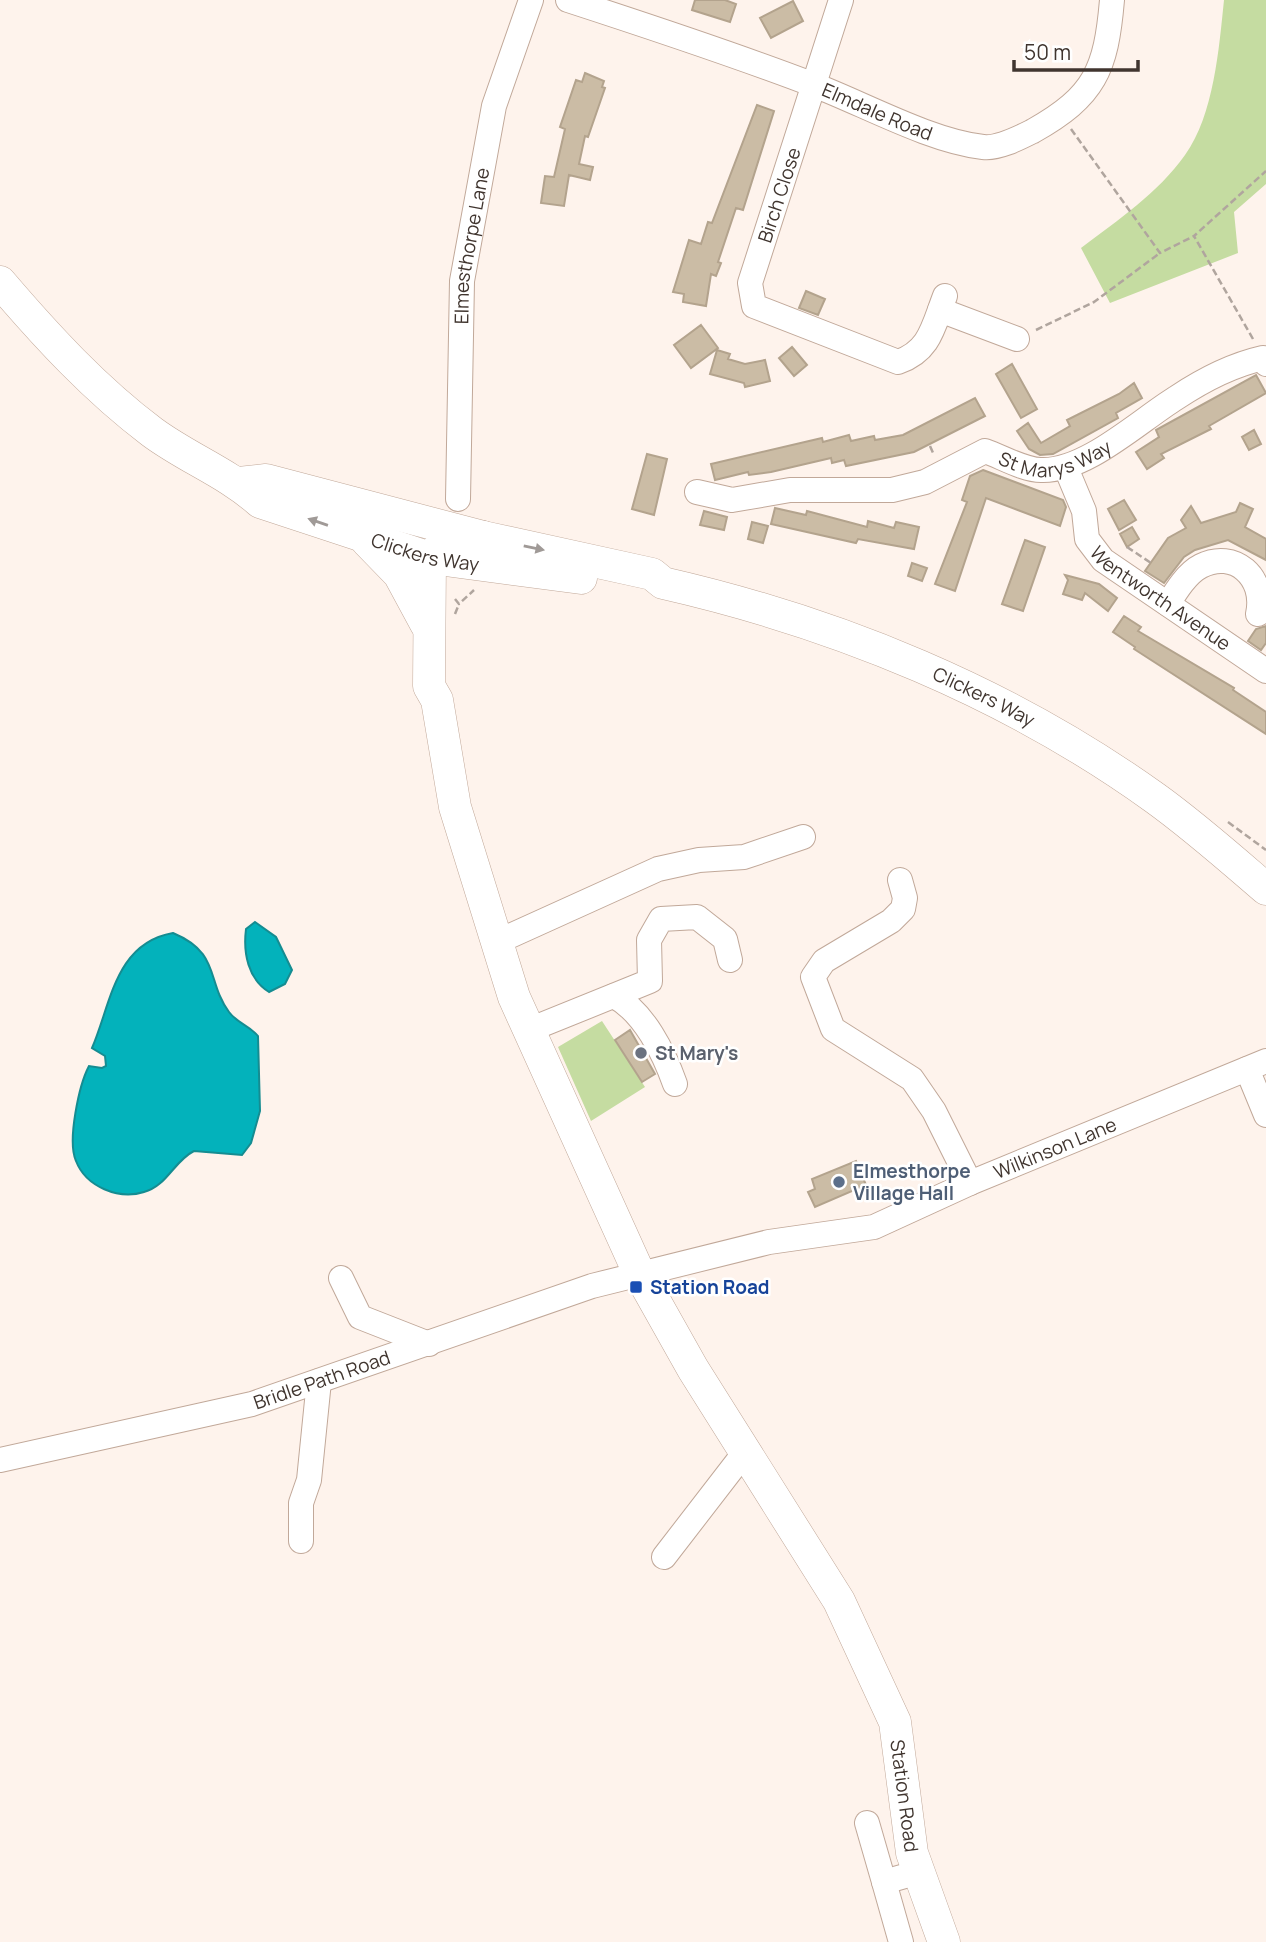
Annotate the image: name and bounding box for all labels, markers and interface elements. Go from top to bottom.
scale bar [1014,28,1138,72]
text: 50 m [1024,38,1071,66]
street label: Elmdale Road [818,77,936,146]
street label: Birch Close [751,144,807,246]
street label: Elmesthorpe Lane [448,165,495,324]
street label: St Marys Way [995,434,1116,483]
one-way arrow [308,516,329,527]
street label: Clickers Way [368,527,481,577]
street label: Wentworth Avenue [1084,541,1236,656]
one-way arrow [523,543,545,554]
street label: Clickers Way [929,661,1040,733]
place label: St Mary's [655,1040,738,1066]
marker: St Mary's [633,1045,649,1061]
street label: Wilkinson Lane [990,1111,1120,1185]
place label: Elmesthorpe Village Hall [853,1158,971,1206]
marker: Elmesthorpe Village Hall [831,1174,847,1190]
place label: Station Road [650,1274,770,1300]
marker: Station Road [628,1279,644,1295]
street label: Bridle Path Road [250,1344,394,1416]
street label: Station Road [884,1738,925,1854]

